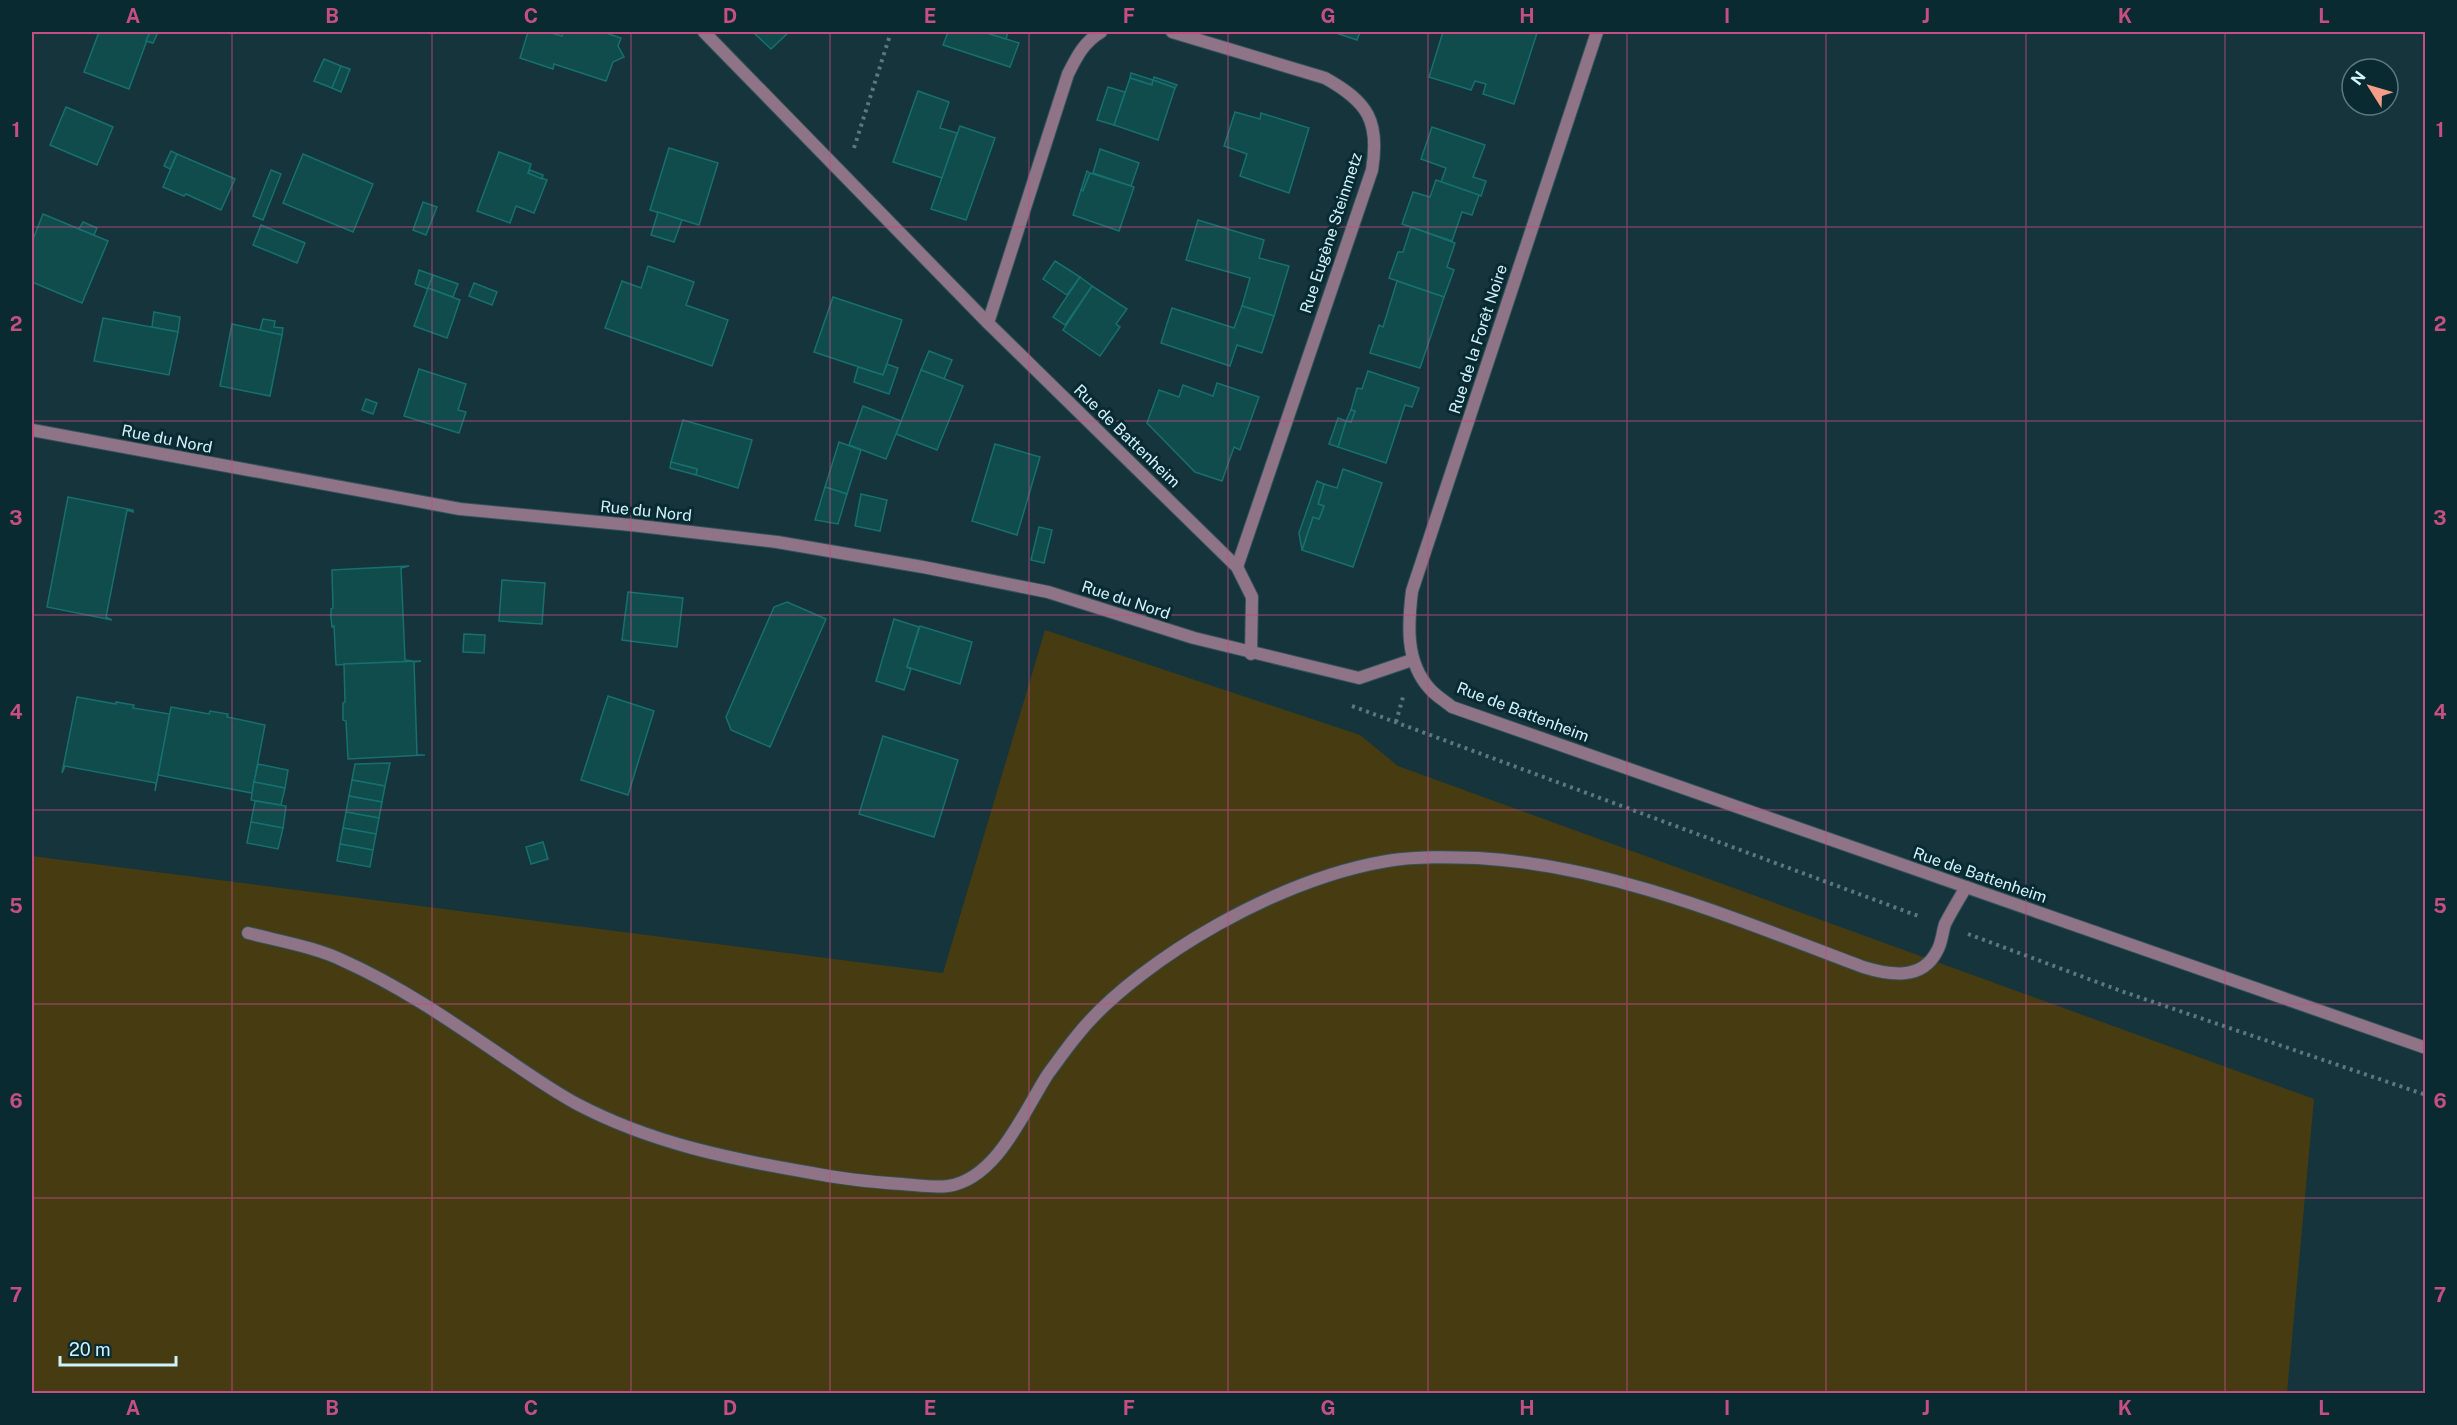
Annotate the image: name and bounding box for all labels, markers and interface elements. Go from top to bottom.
text: A [126,4,140,28]
text: B [325,4,339,28]
text: C [524,4,538,28]
text: D [723,4,737,28]
text: E [924,4,936,28]
text: F [1123,4,1135,28]
text: G [1320,4,1336,28]
text: H [1519,4,1535,28]
text: I [1724,4,1730,28]
text: J [1922,4,1930,28]
text: K [2118,4,2132,28]
text: L [2318,4,2330,28]
north arrow [2340,57,2400,117]
text: N [2347,68,2370,89]
text: 1 [12,118,20,142]
text: 1 [2436,118,2444,142]
street label: Rue Eugène Steinmetz [1296,150,1366,316]
street label: Rue de la Forêt Noire [1445,262,1511,416]
text: 2 [10,312,22,336]
text: 2 [2434,312,2446,336]
street label: Rue de Battenheim [1070,380,1184,492]
street label: Rue du Nord [120,421,214,457]
street label: Rue du Nord [599,497,693,525]
text: 3 [9,506,23,530]
text: 3 [2433,506,2447,530]
street label: Rue du Nord [1079,577,1173,623]
street label: Rue de Battenheim [1454,678,1592,746]
text: 4 [9,700,23,724]
text: 4 [2433,700,2447,724]
street label: Rue de Battenheim [1911,843,2049,907]
text: 5 [9,894,23,918]
text: 5 [2433,894,2447,918]
text: 6 [9,1089,23,1113]
text: 6 [2433,1089,2447,1113]
text: 7 [10,1283,22,1307]
text: 7 [2434,1283,2446,1307]
scale bar [60,1329,176,1367]
text: 20 m [69,1339,111,1360]
text: A [126,1396,140,1420]
text: B [325,1396,339,1420]
text: C [524,1396,538,1420]
text: D [723,1396,737,1420]
text: E [924,1396,936,1420]
text: F [1123,1396,1135,1420]
text: G [1320,1396,1336,1420]
text: H [1519,1396,1535,1420]
text: I [1724,1396,1730,1420]
text: J [1922,1396,1930,1420]
text: K [2118,1396,2132,1420]
text: L [2318,1396,2330,1420]

